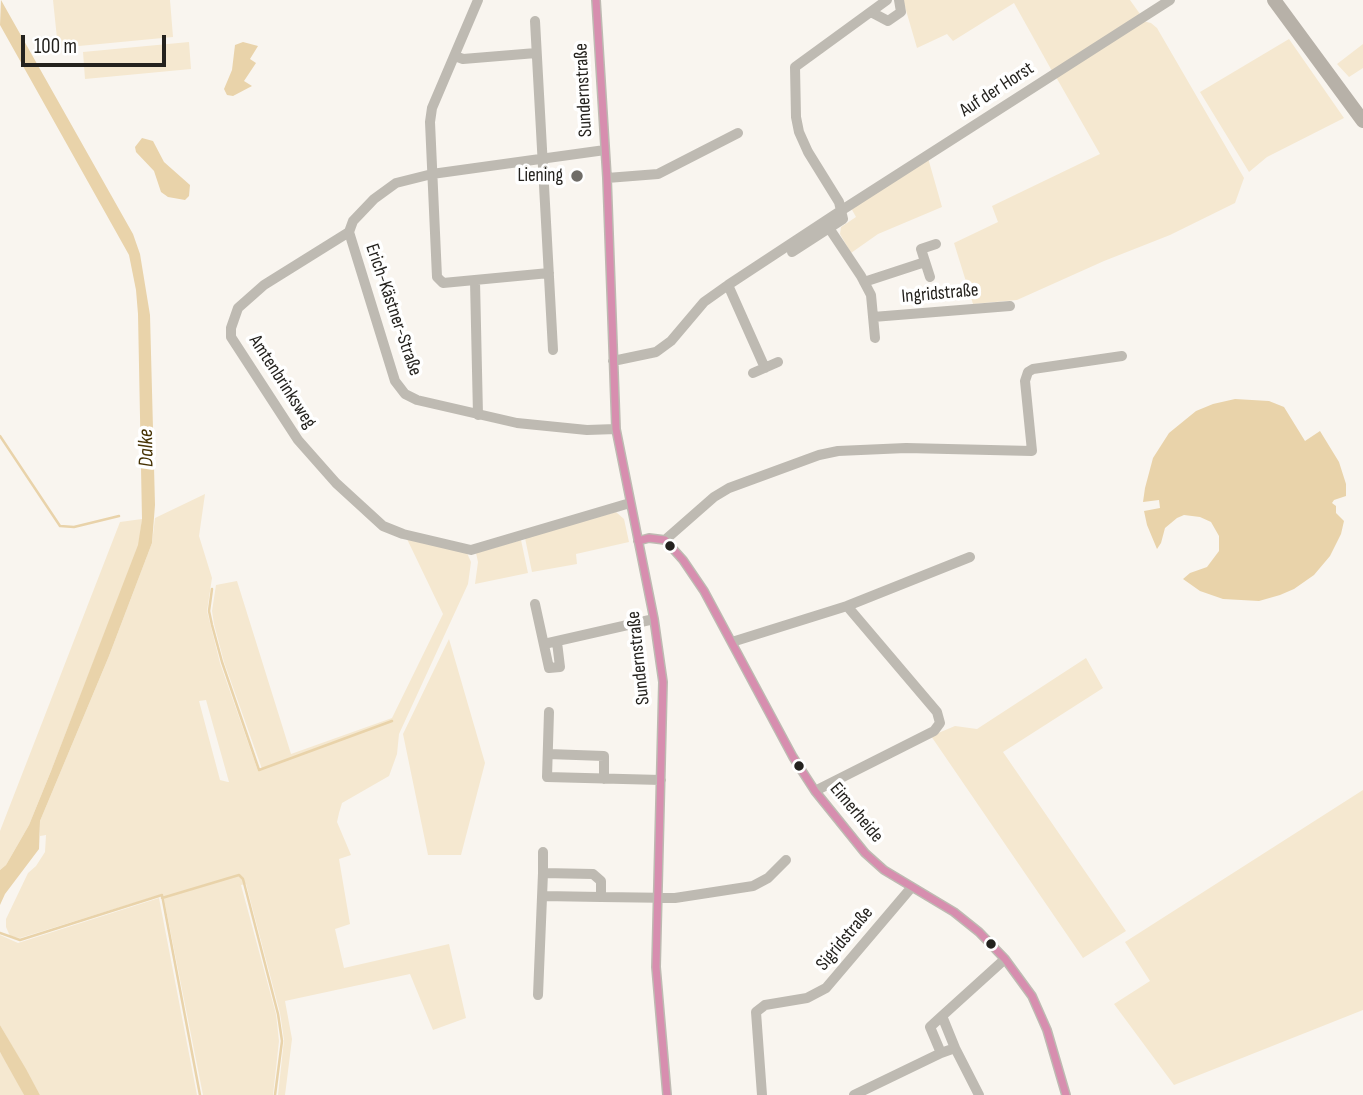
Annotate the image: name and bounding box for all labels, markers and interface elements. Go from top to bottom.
scale bar [24,21,170,65]
text: 100 m [34,34,77,59]
street label: Sundernstraße [570,42,598,138]
street label: Auf der Horst [956,58,1038,122]
place label: Liening [517,165,563,187]
marker: Liening [569,168,585,184]
street label: Erich-Kästner-Straße [360,241,426,379]
street label: Ingridstraße [901,279,979,309]
street label: Amtenbrinksweg [243,331,321,433]
water label: Dalke [134,429,160,467]
unlabelled marker [663,539,677,553]
street label: Sundernstraße [623,610,655,706]
unlabelled marker [792,759,806,773]
street label: Eimerheide [824,778,888,848]
street label: Sigridstraße [812,902,878,976]
unlabelled marker [984,937,998,951]

